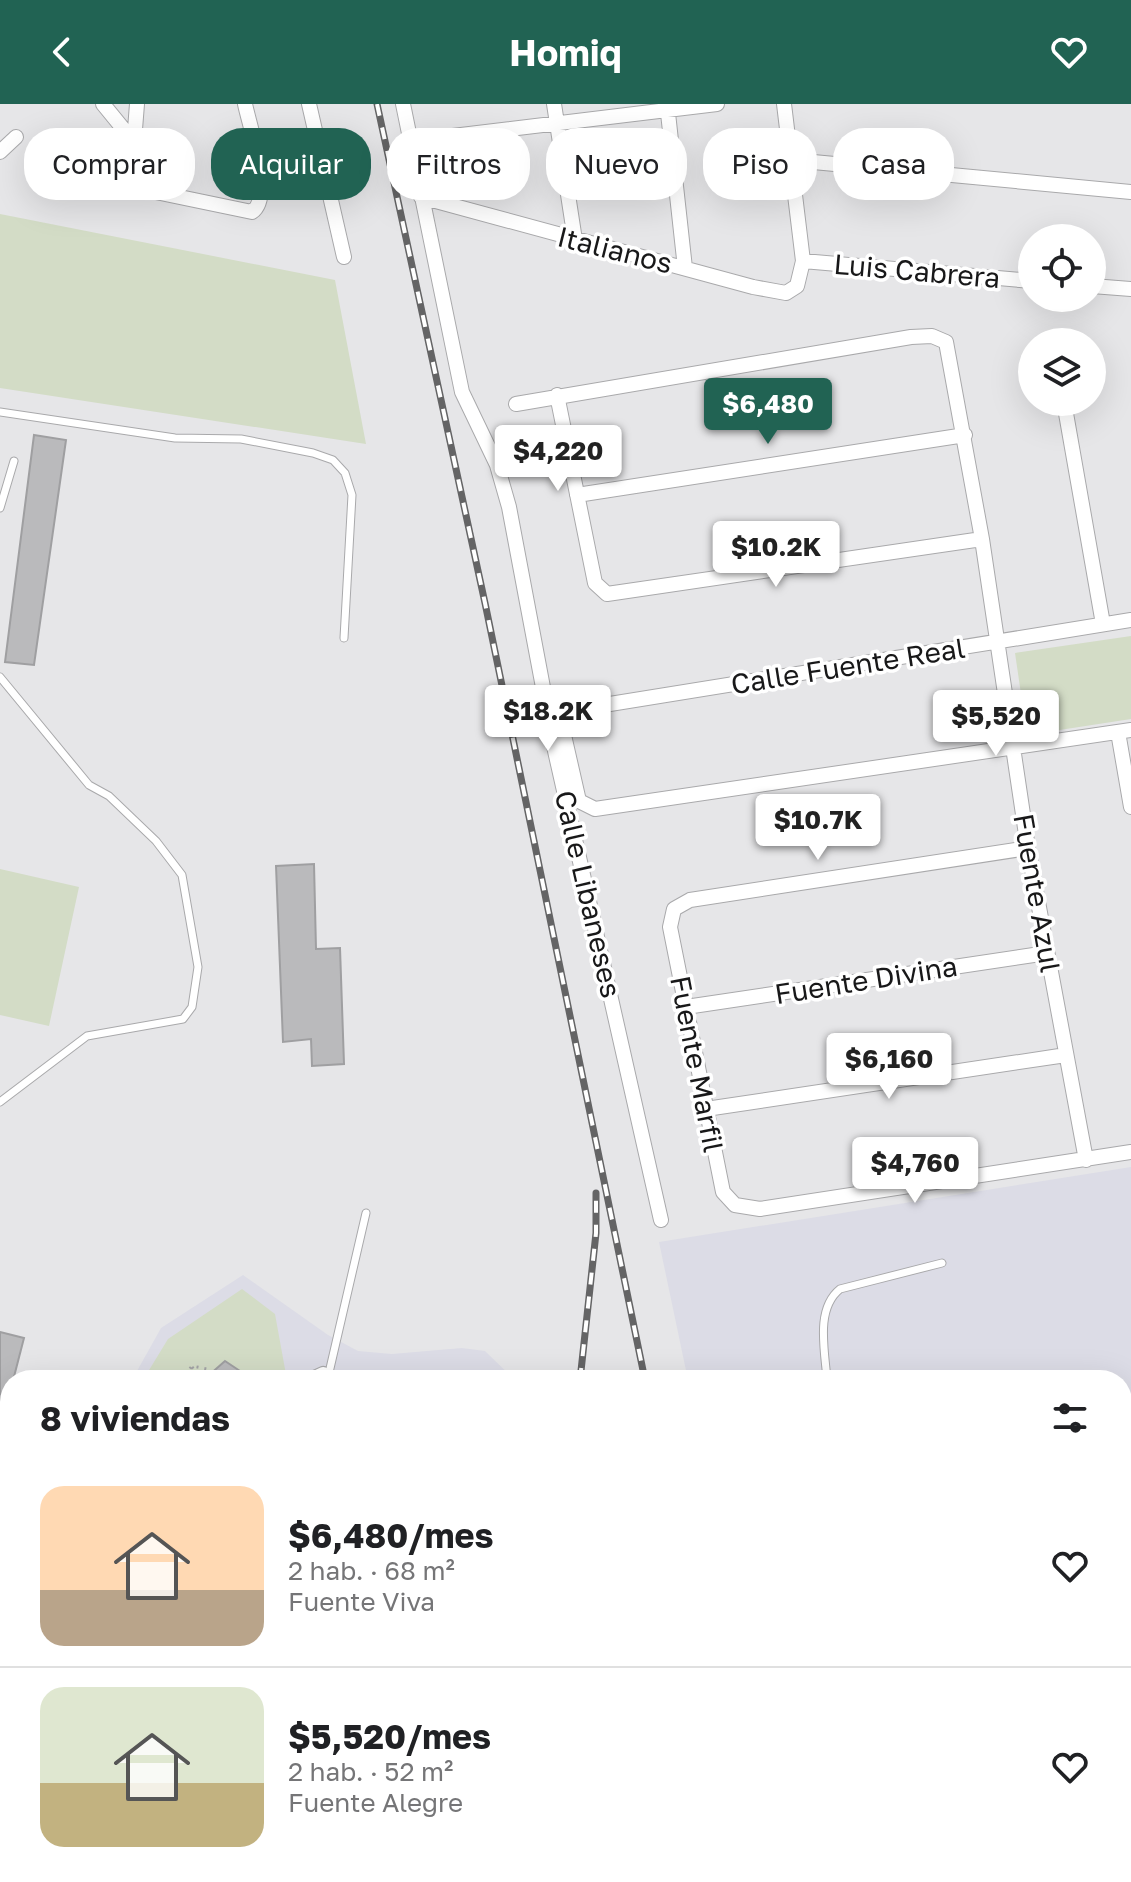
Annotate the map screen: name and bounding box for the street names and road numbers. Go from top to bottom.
street label: Italianos [554,219,676,280]
street label: Luis Cabrera [832,247,1002,294]
street label: Calle Fuente Real [728,631,967,700]
street label: Calle Libaneses [549,787,628,1001]
street label: Fuente Azul [1007,811,1068,975]
street label: Fuente Divina [772,949,960,1010]
street label: Fuente Marfil [664,973,731,1155]

